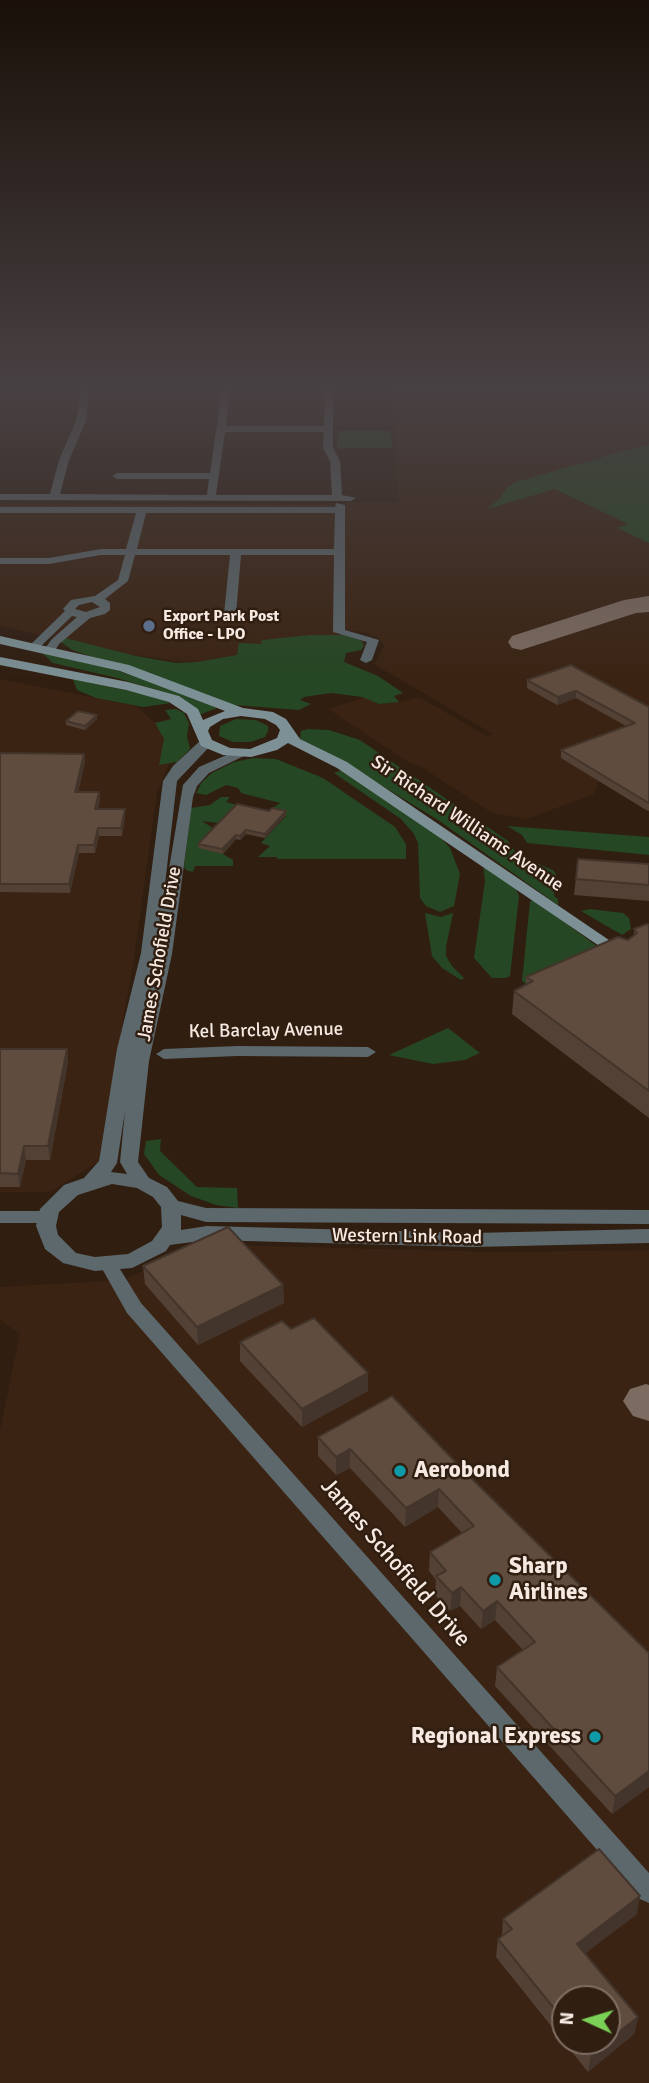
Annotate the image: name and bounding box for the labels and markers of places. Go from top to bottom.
place label: Export Park Post Office - LPO [163,607,279,645]
marker: Export Park Post Office - LPO [141,618,157,634]
place label: Aerobond [414,1457,510,1485]
marker: Aerobond [392,1463,408,1479]
place label: Sharp Airlines [509,1553,588,1607]
marker: Sharp Airlines [487,1572,503,1588]
place label: Regional Express [411,1723,581,1751]
marker: Regional Express [587,1729,603,1745]

